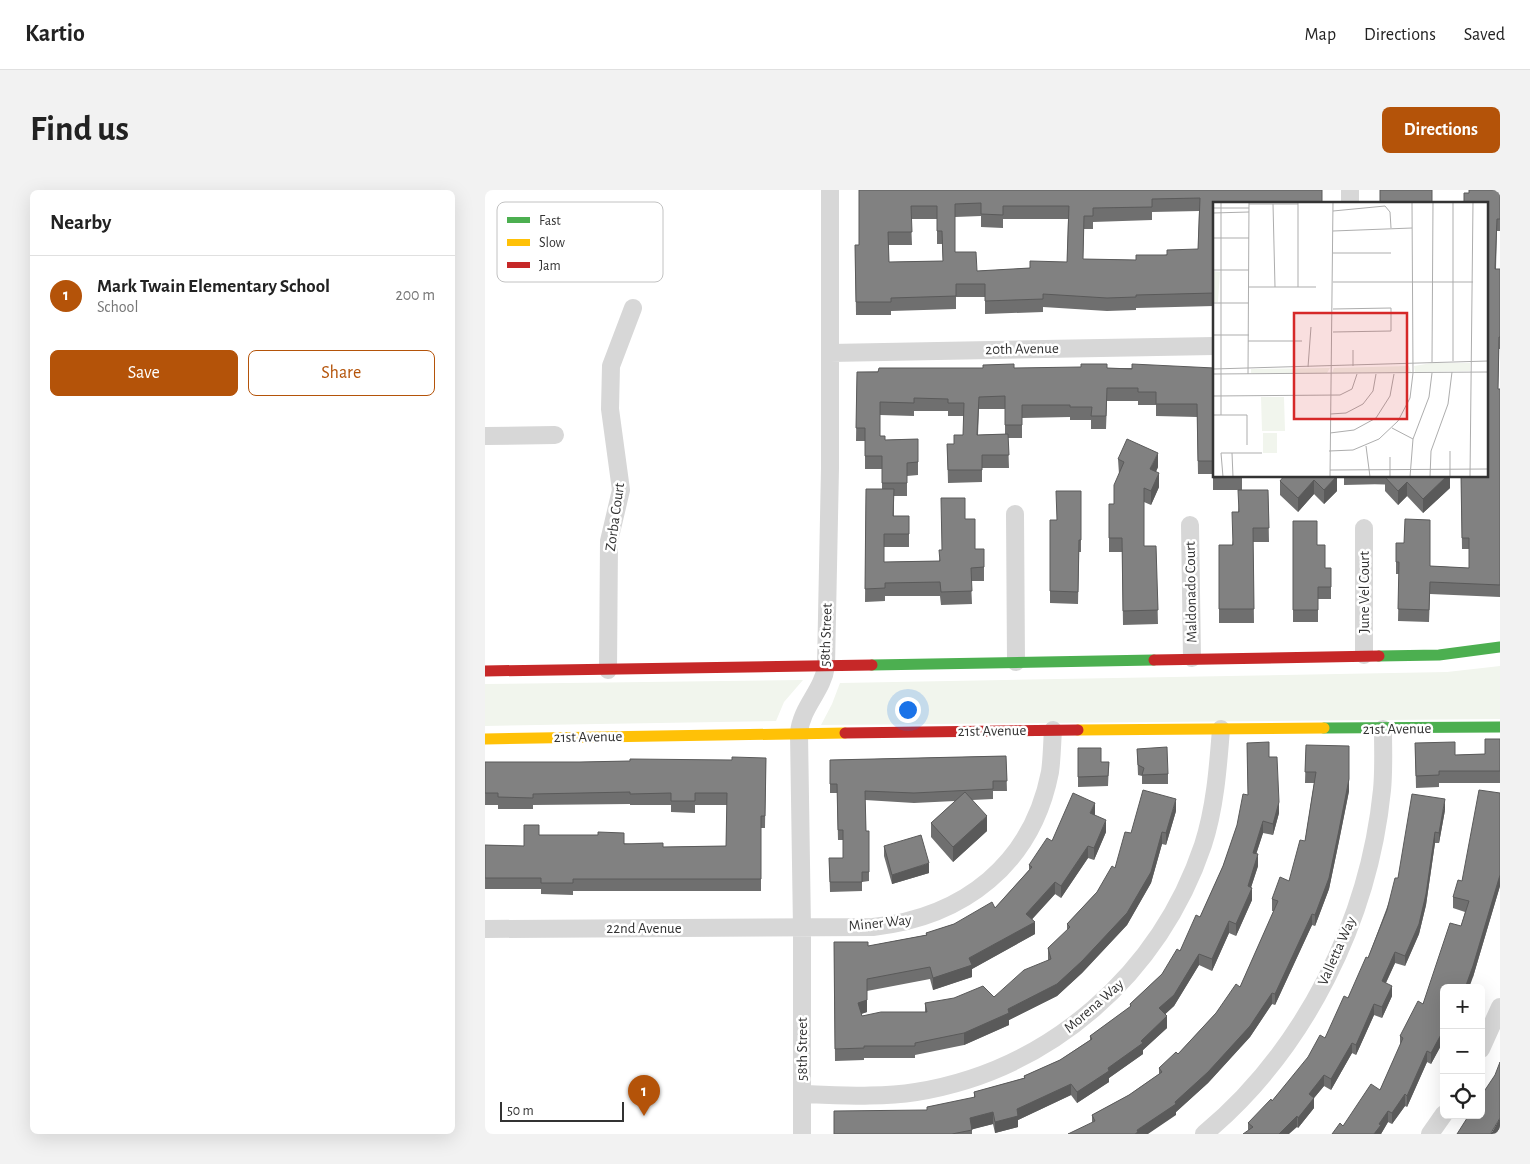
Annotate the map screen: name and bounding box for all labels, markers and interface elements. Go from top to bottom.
text: Kartio [25,22,85,46]
text: Map [1305,26,1336,44]
text: Directions [1364,26,1436,44]
text: Saved [1464,26,1505,44]
button: Directions [1382,107,1500,153]
text: Find us [30,112,129,147]
legend [497,202,663,282]
inset map [1213,202,1487,478]
text: Nearby [50,212,111,233]
text: Fast [539,214,561,228]
text: Slow [539,236,566,250]
text: Jam [539,259,561,273]
text: Mark Twain Elementary School [97,277,330,296]
text: 1 [63,287,69,303]
text: 200 m [395,287,435,303]
text: School [97,299,138,315]
street label: 20th Avenue [985,341,1059,357]
button: Save [50,350,238,396]
button: Share [248,350,435,396]
street label: Zorba Court [603,482,627,552]
street label: Maldonado Court [1183,541,1199,643]
street label: June Vel Court [1357,551,1372,633]
street label: 58th Street [817,603,835,667]
your location [895,697,921,723]
street label: 21st Avenue [1363,721,1431,737]
street label: 21st Avenue [958,723,1026,739]
street label: 21st Avenue [554,729,622,745]
street label: Miner Way [848,912,913,934]
street label: Valletta Way [1315,914,1359,988]
street label: 22nd Avenue [606,921,682,936]
street label: Morena Way [1061,976,1127,1036]
map controls [1440,984,1485,1119]
button: + [1440,984,1485,1029]
street label: 58th Street [795,1017,810,1081]
button: − [1440,1029,1485,1074]
button: locate [1440,1074,1485,1119]
pin: 1 [628,1075,660,1116]
scale bar [500,1099,624,1122]
text: 50 m [507,1104,534,1118]

